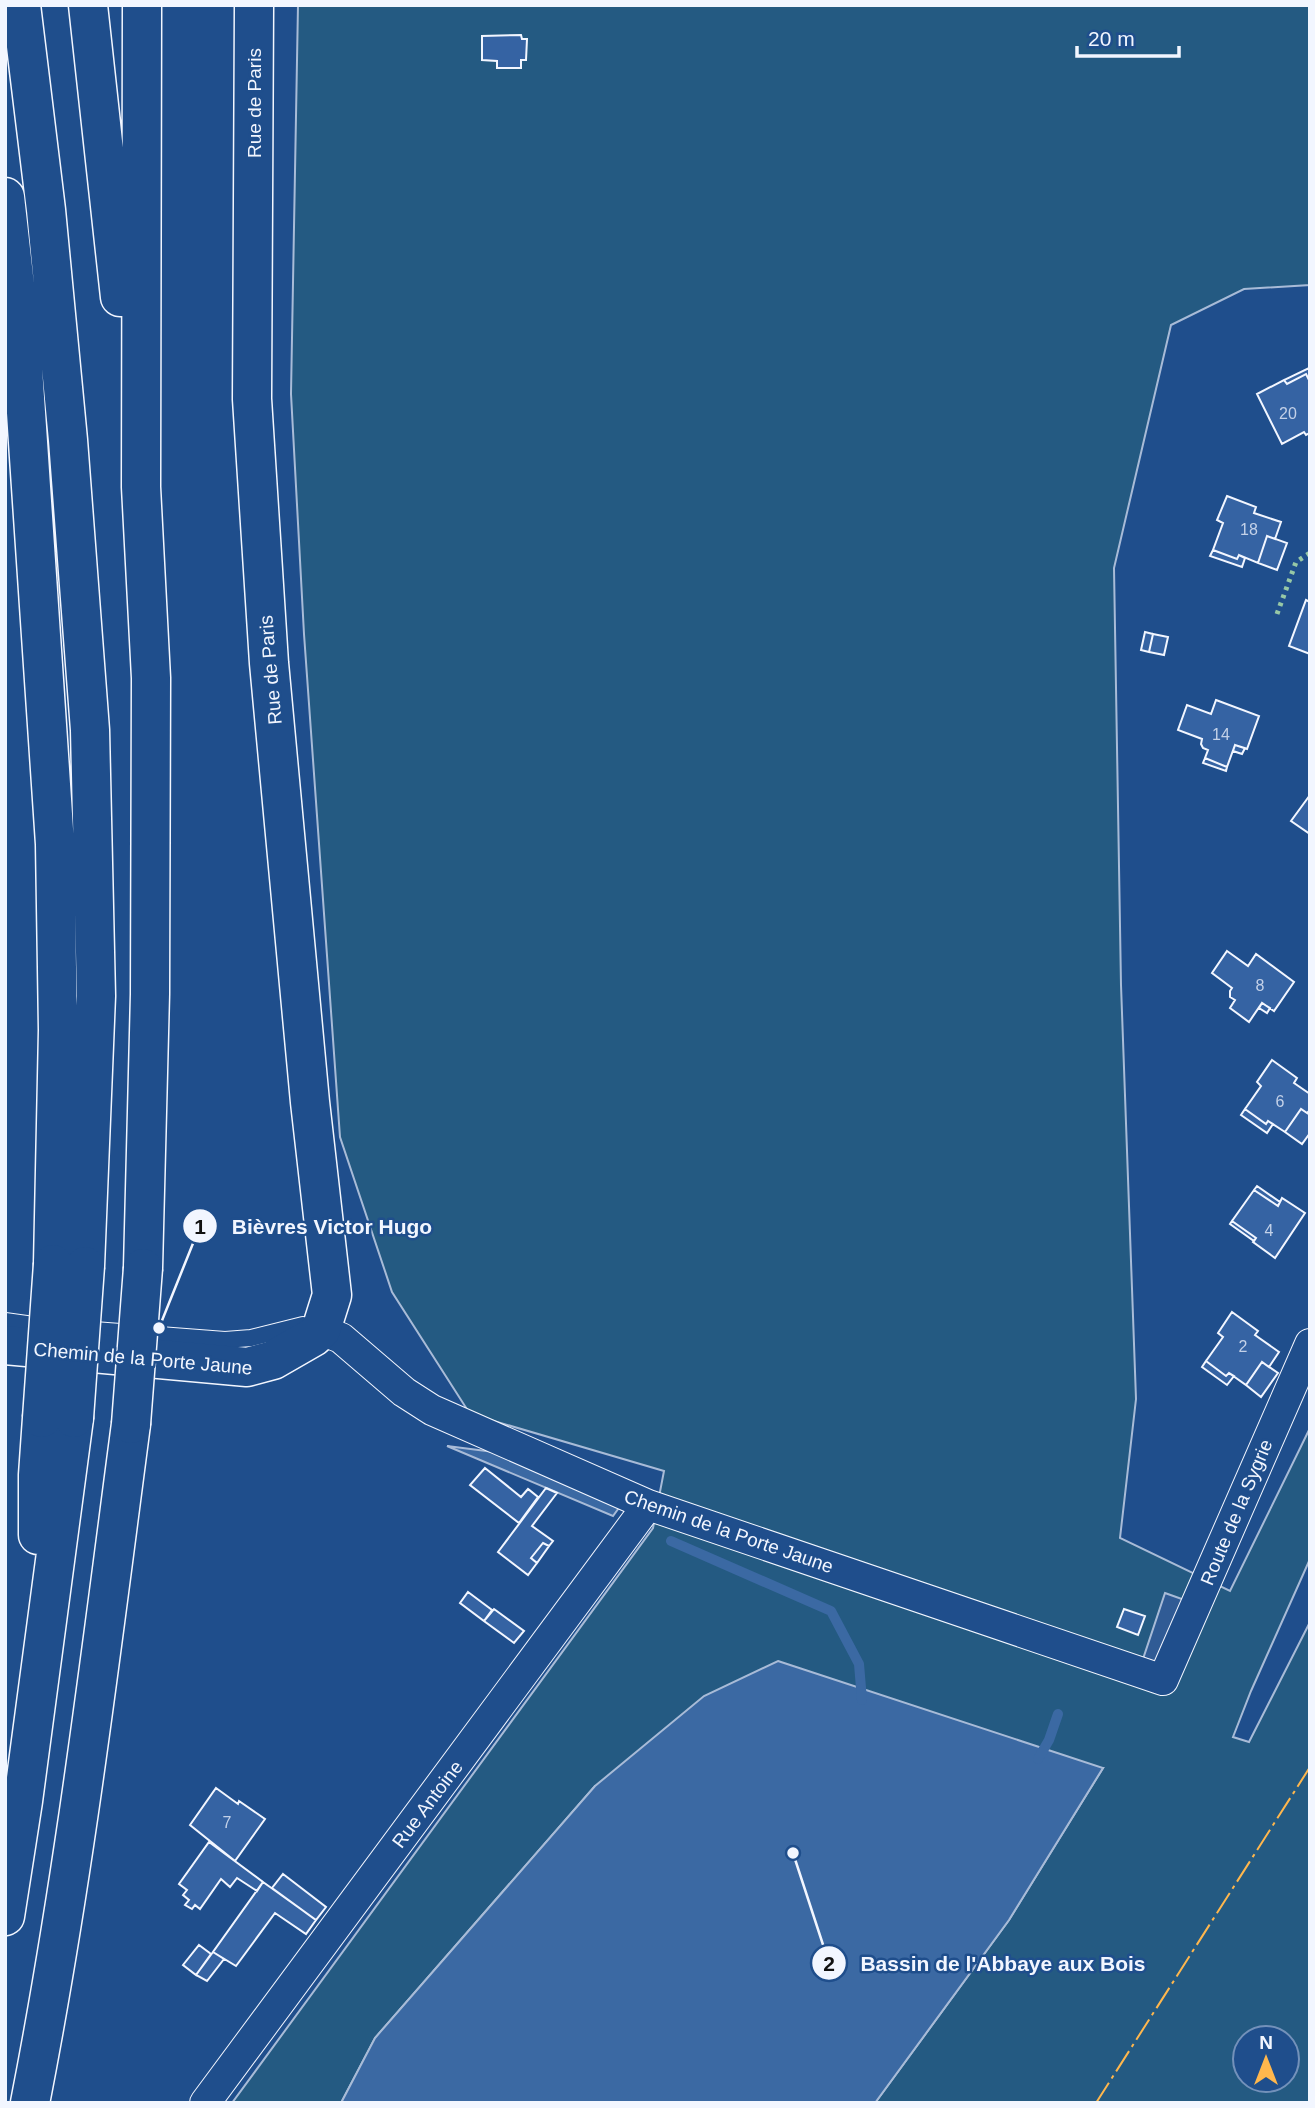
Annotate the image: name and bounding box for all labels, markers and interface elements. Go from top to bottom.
scale bar [1077,14,1178,58]
text: 20 m [1088,27,1135,50]
street label: Rue de Paris [244,48,265,158]
house number: 20 [1279,405,1297,422]
house number: 18 [1240,521,1258,538]
street label: Rue de Paris [255,614,286,726]
house number: 14 [1212,726,1230,743]
house number: 8 [1256,977,1265,994]
house number: 6 [1276,1093,1285,1110]
callout: Bièvres Victor Hugo [182,1205,446,1247]
text: 1 [194,1215,206,1238]
text: Bièvres Victor Hugo [232,1215,432,1238]
house number: 4 [1265,1222,1274,1239]
street label: Chemin de la Porte Jaune [33,1338,253,1379]
house number: 2 [1239,1338,1248,1355]
street label: Route de la Sygrie [1196,1436,1277,1588]
street label: Chemin de la Porte Jaune [622,1486,836,1577]
street label: Rue Antoine [388,1757,467,1852]
house number: 7 [223,1814,232,1831]
callout: Bassin de l'Abbaye aux Bois [812,1942,1160,1984]
text: 2 [823,1952,835,1975]
text: Bassin de l'Abbaye aux Bois [860,1952,1146,1975]
north arrow [1231,2024,1301,2094]
text: N [1259,2032,1273,2053]

